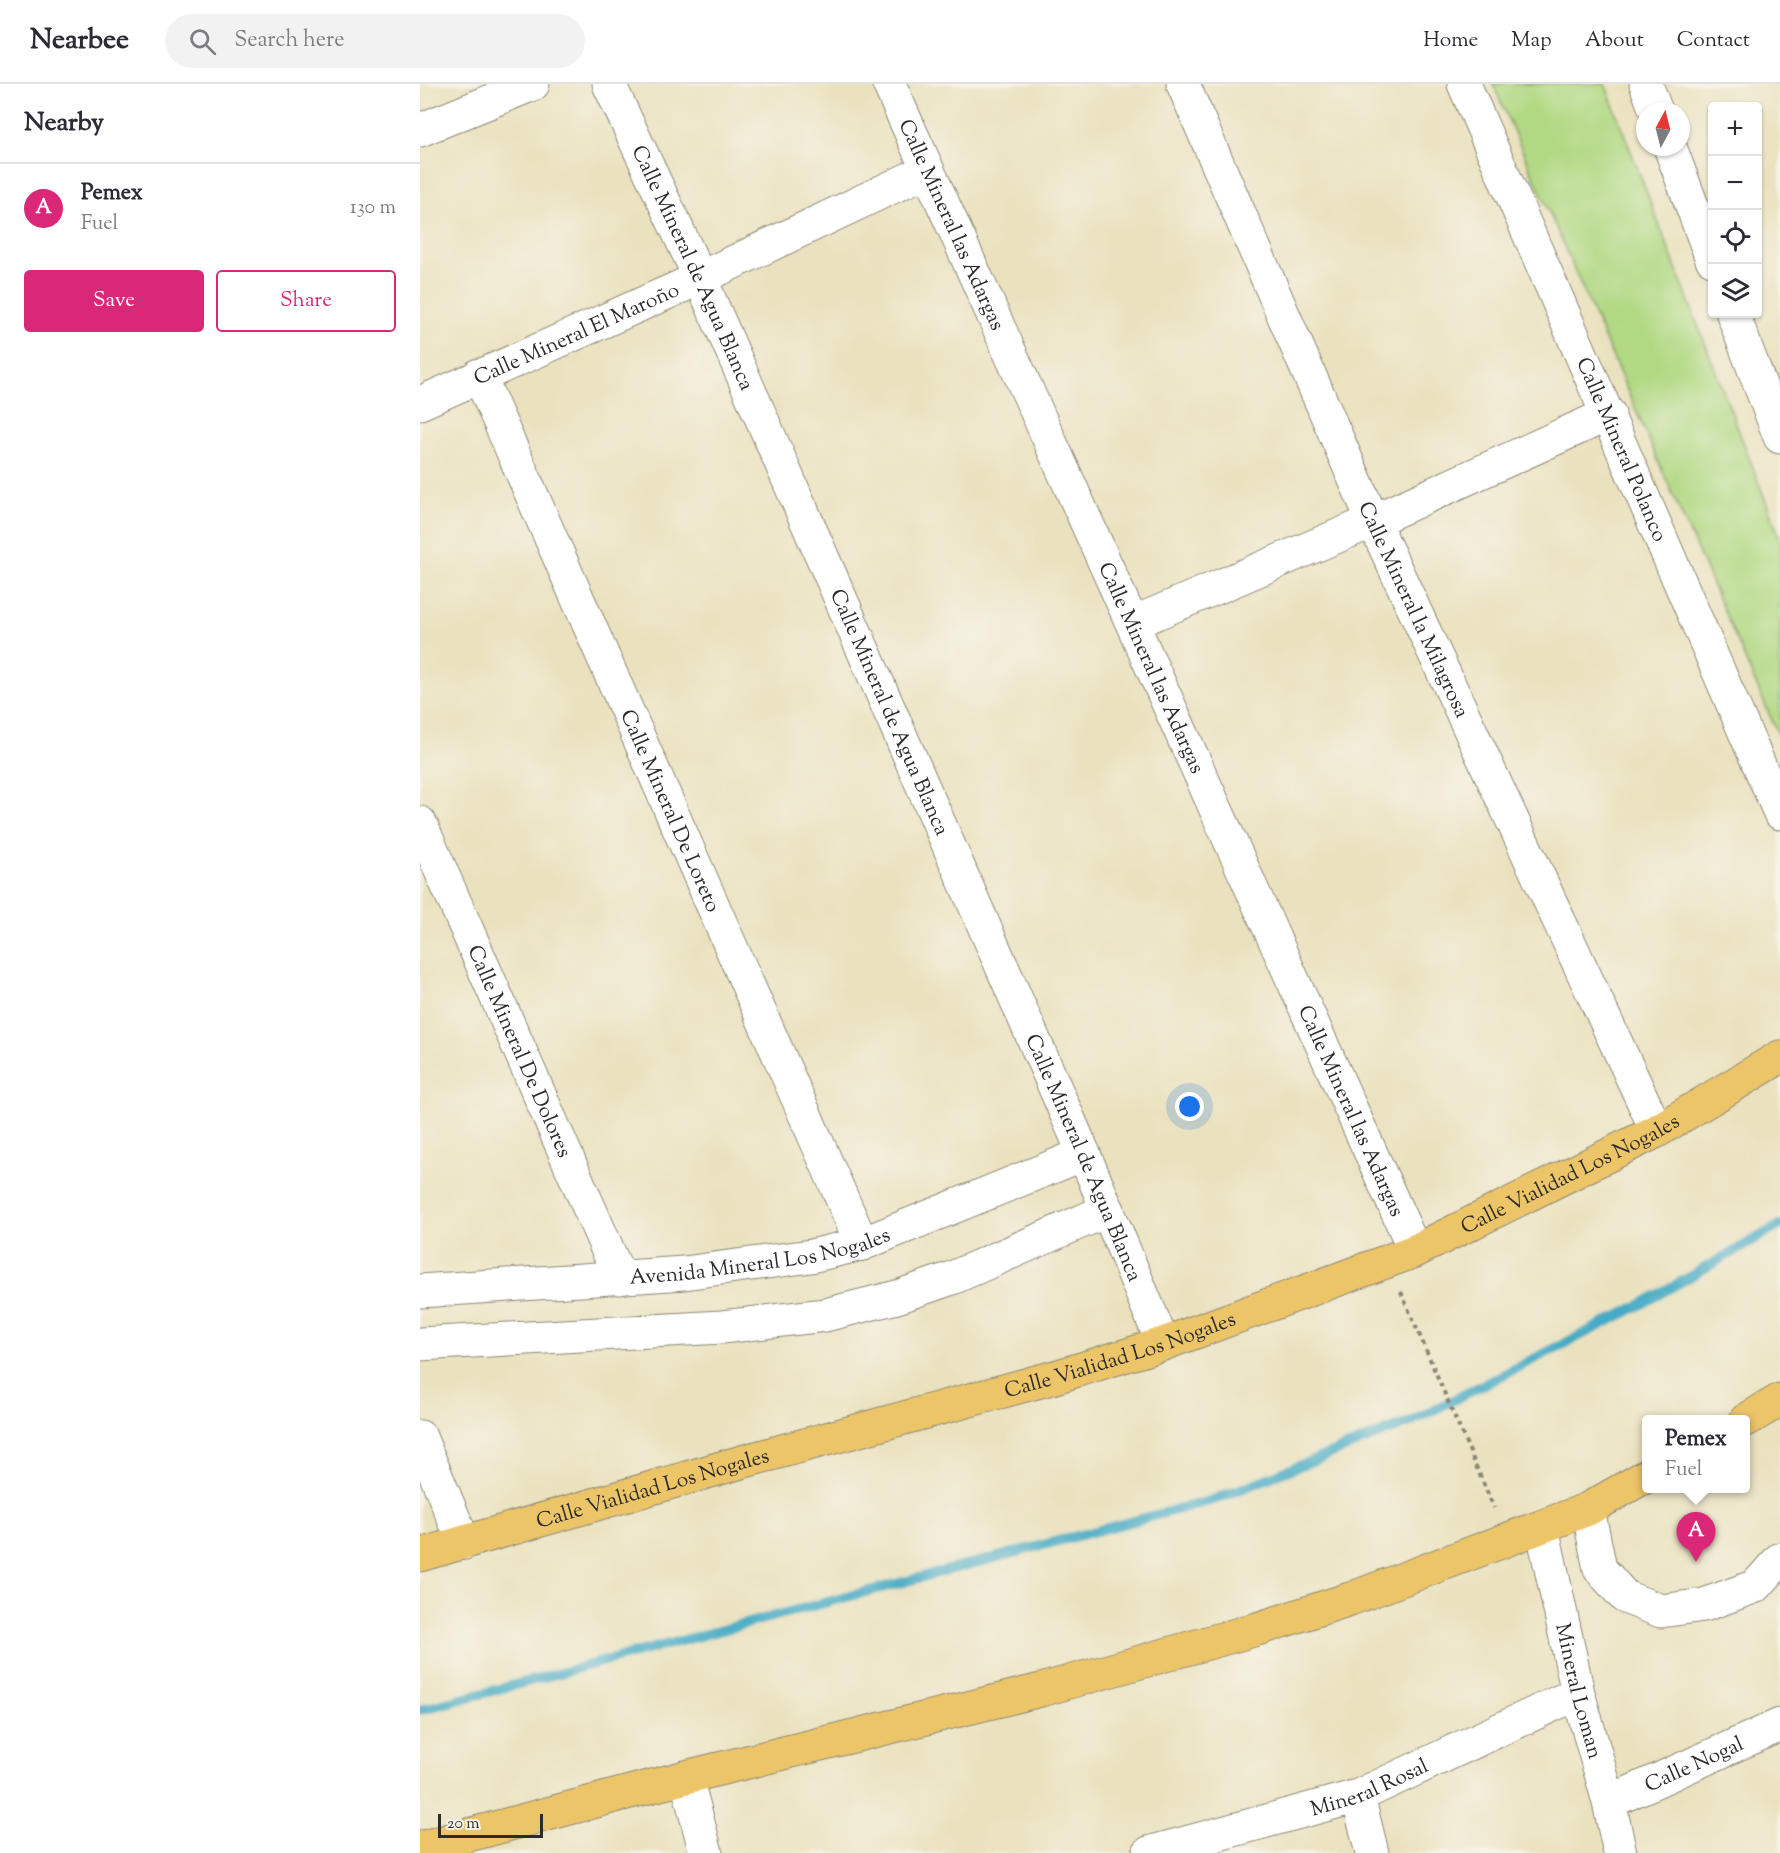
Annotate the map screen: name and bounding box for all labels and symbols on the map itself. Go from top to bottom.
north arrow [1636,102,1690,156]
street label: Calle Mineral las Adargas [890,115,1011,336]
street label: Calle Mineral de Agua Blanca [623,141,761,396]
street label: Calle Mineral El Maroño [469,276,684,394]
street label: Calle Mineral Polanco [1567,353,1674,547]
street label: Calle Mineral la Milagrosa [1349,497,1476,724]
street label: Calle Mineral las Adargas [1089,558,1211,779]
street label: Calle Mineral de Agua Blanca [821,585,956,841]
street label: Calle Mineral De Loreto [611,705,727,917]
street label: Calle Mineral De Dolores [458,941,578,1163]
street label: Calle Mineral las Adargas [1289,1001,1411,1222]
street label: Calle Mineral de Agua Blanca [1016,1030,1149,1287]
your location [1175,1092,1204,1121]
street label: Calle Vialidad Los Nogales [1456,1108,1686,1243]
street label: Avenida Mineral Los Nogales [629,1221,895,1294]
street label: Calle Vialidad Los Nogales [1001,1305,1240,1407]
street label: Calle Vialidad Los Nogales [533,1442,773,1538]
pin: A [1676,1512,1716,1562]
street label: Mineral Loman [1546,1621,1609,1763]
street label: Calle Nogal [1640,1730,1749,1801]
street label: Mineral Rosal [1307,1752,1434,1825]
scale bar [438,1811,543,1838]

